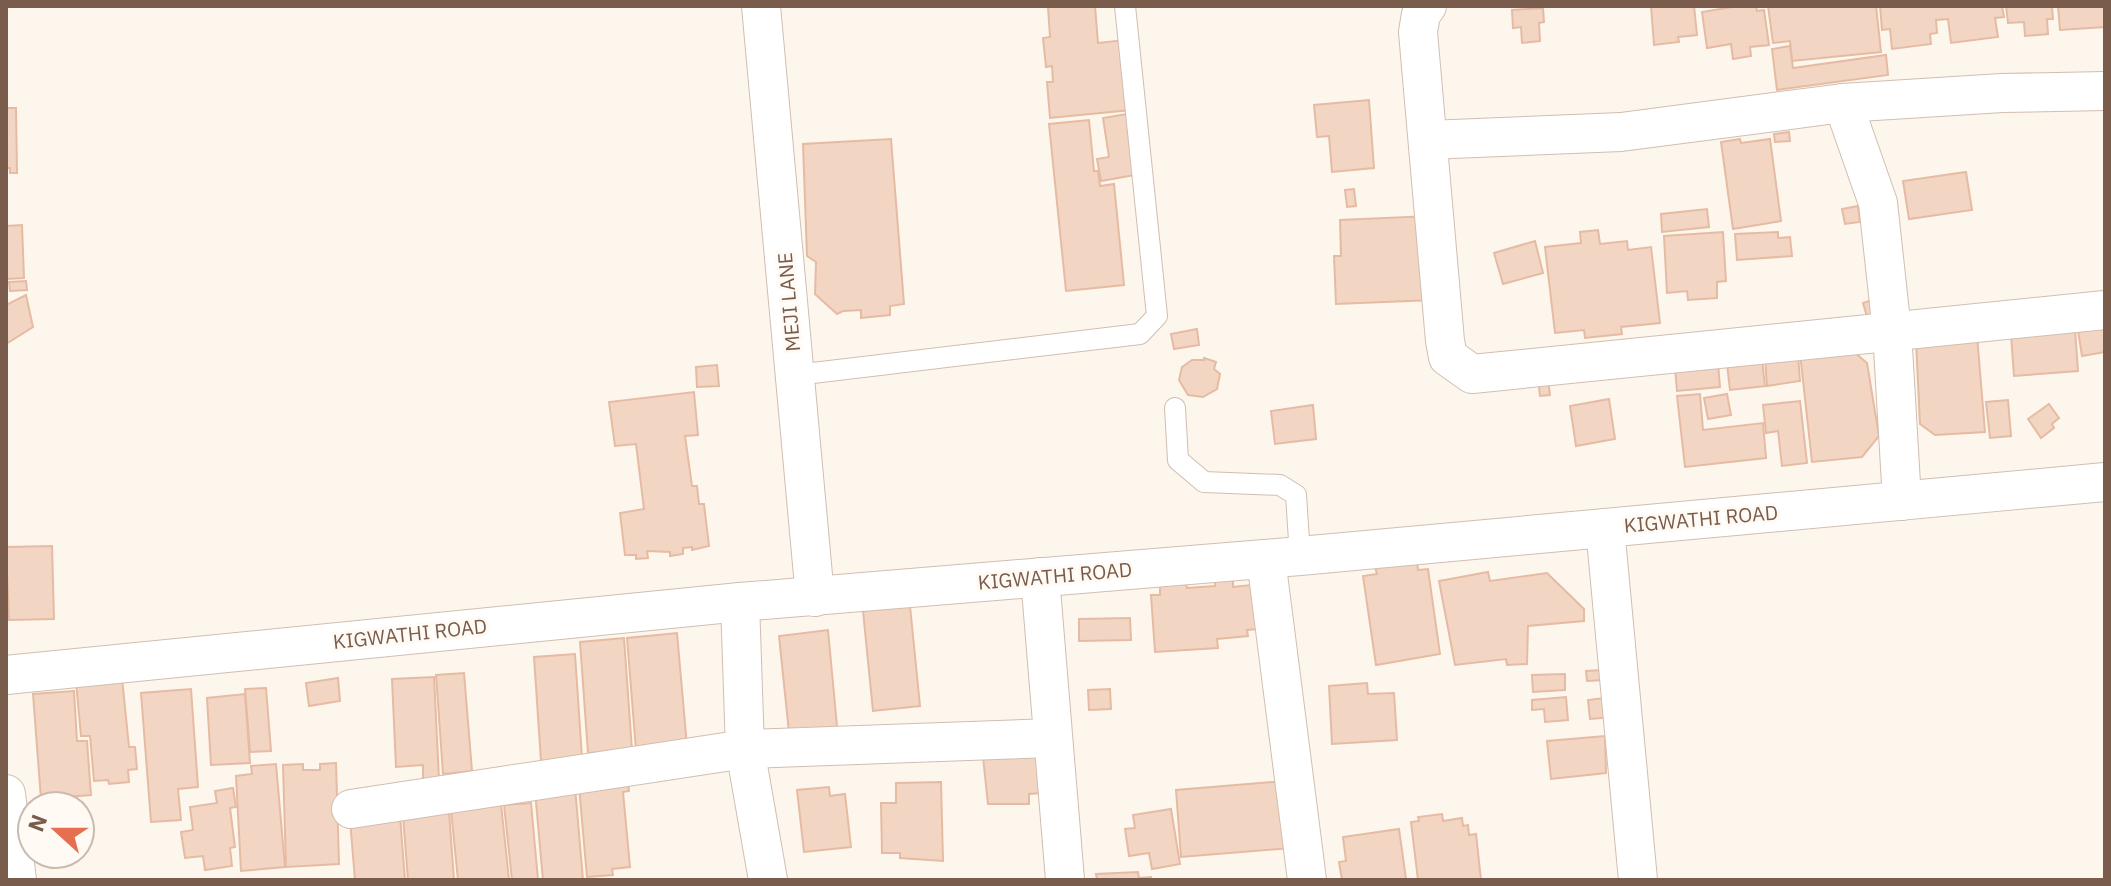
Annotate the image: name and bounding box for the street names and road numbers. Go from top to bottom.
street label: MEJI LANE [771,251,806,353]
street label: KIGWATHI ROAD [1623,498,1779,539]
street label: KIGWATHI ROAD [977,555,1133,596]
street label: KIGWATHI ROAD [332,612,488,655]

